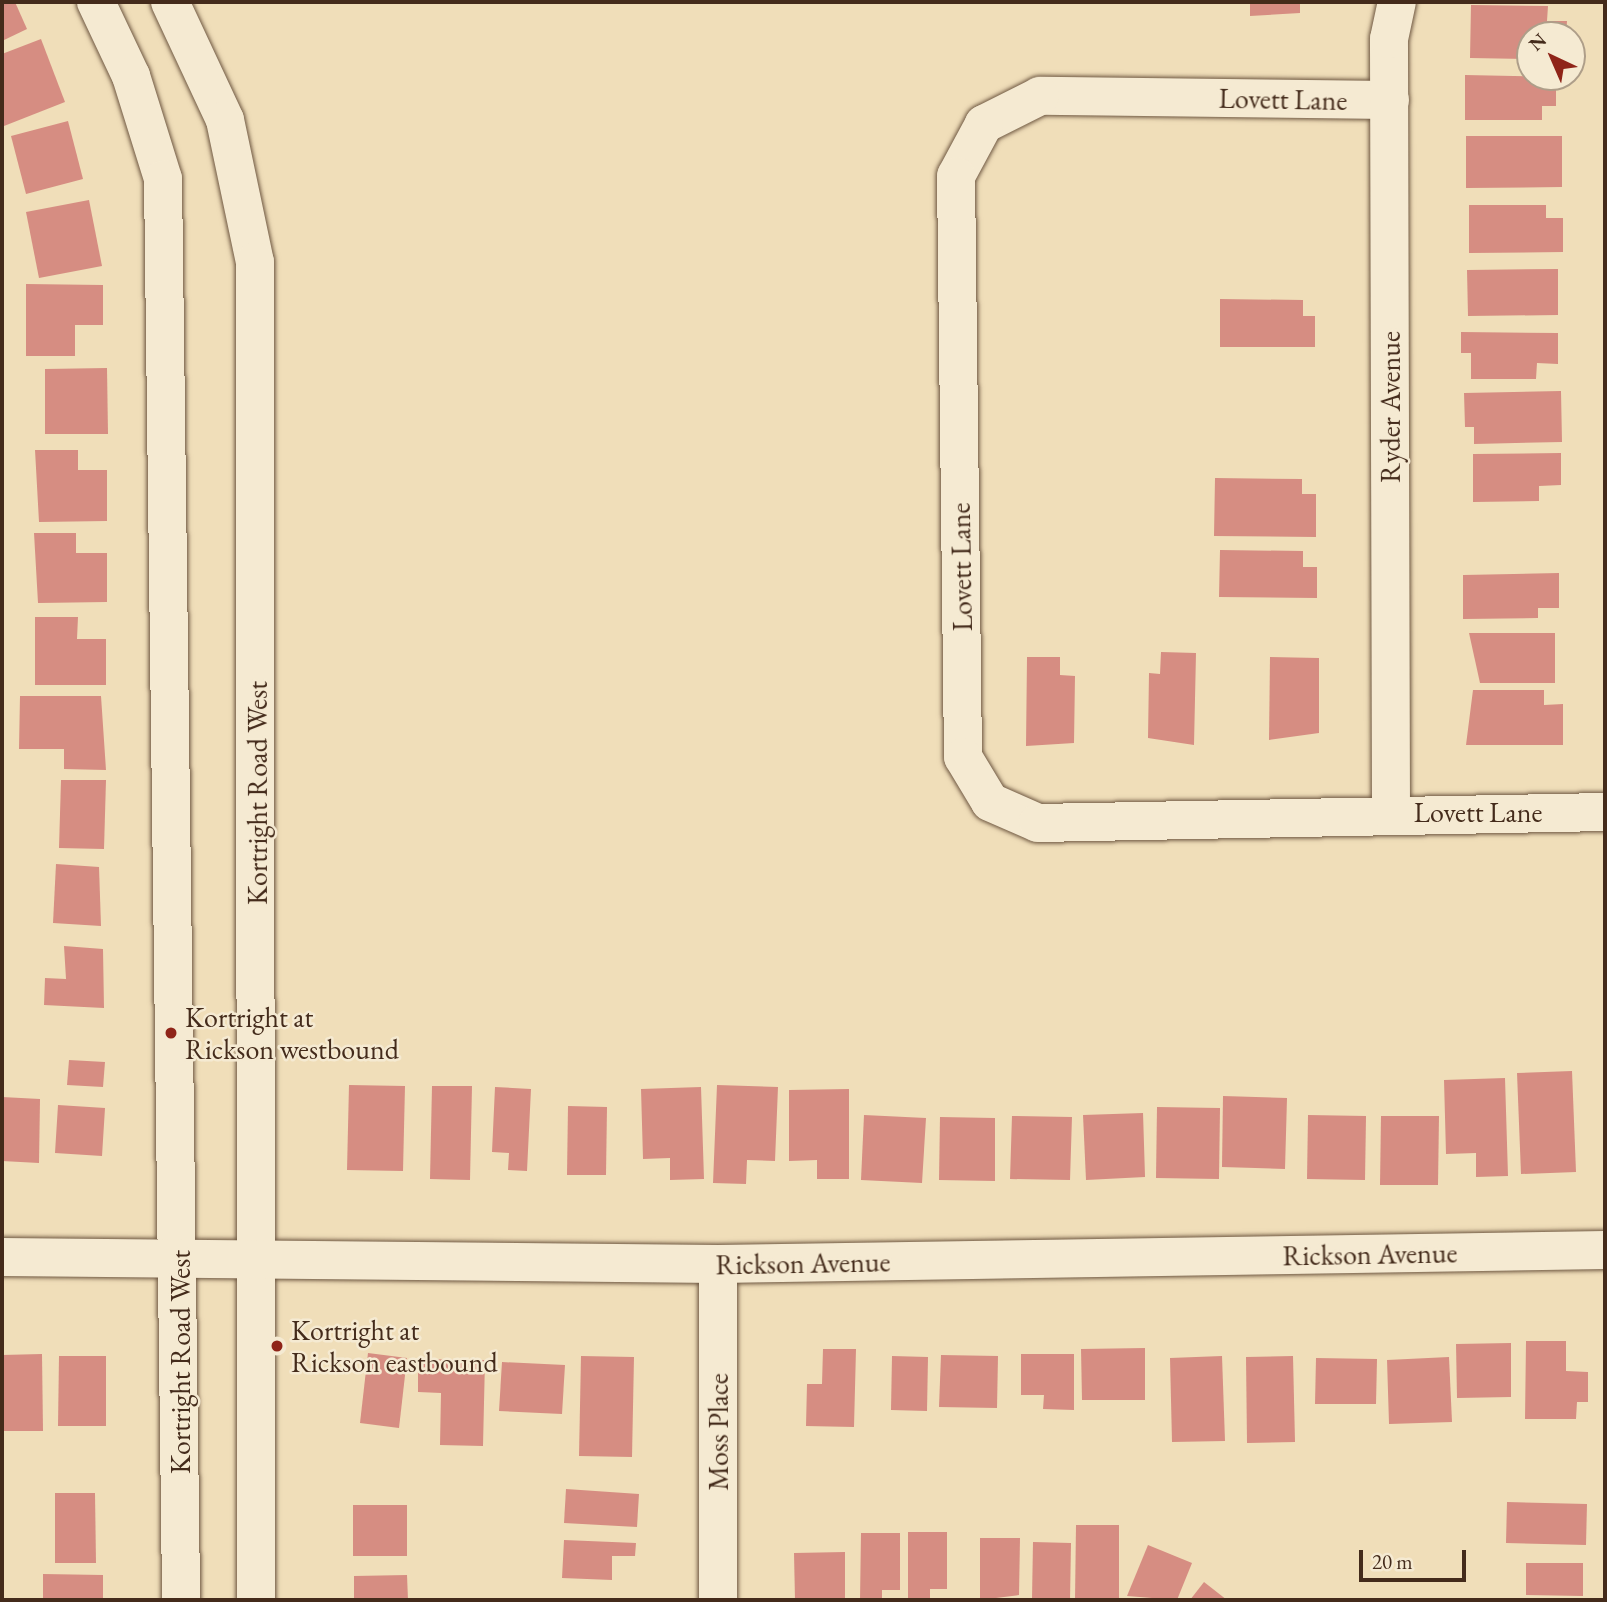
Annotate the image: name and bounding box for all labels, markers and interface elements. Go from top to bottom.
north arrow [1516,21,1586,91]
text: N [1523,28,1552,56]
street label: Lovett Lane [1218,81,1348,117]
street label: Ryder Avenue [1373,331,1407,483]
street label: Lovett Lane [943,502,979,632]
street label: Kortright Road West [240,681,274,905]
street label: Lovett Lane [1414,795,1542,829]
place label: Kortright at Rickson westbound [185,1000,399,1066]
marker: Kortright at Rickson westbound [163,1025,179,1041]
street label: Rickson Avenue [1282,1236,1458,1272]
street label: Rickson Avenue [715,1245,891,1281]
street label: Kortright Road West [163,1250,197,1474]
place label: Kortright at Rickson eastbound [291,1313,498,1379]
marker: Kortright at Rickson eastbound [269,1338,285,1354]
street label: Moss Place [701,1373,735,1491]
scale bar [1362,1536,1469,1580]
text: 20 m [1372,1548,1413,1575]

